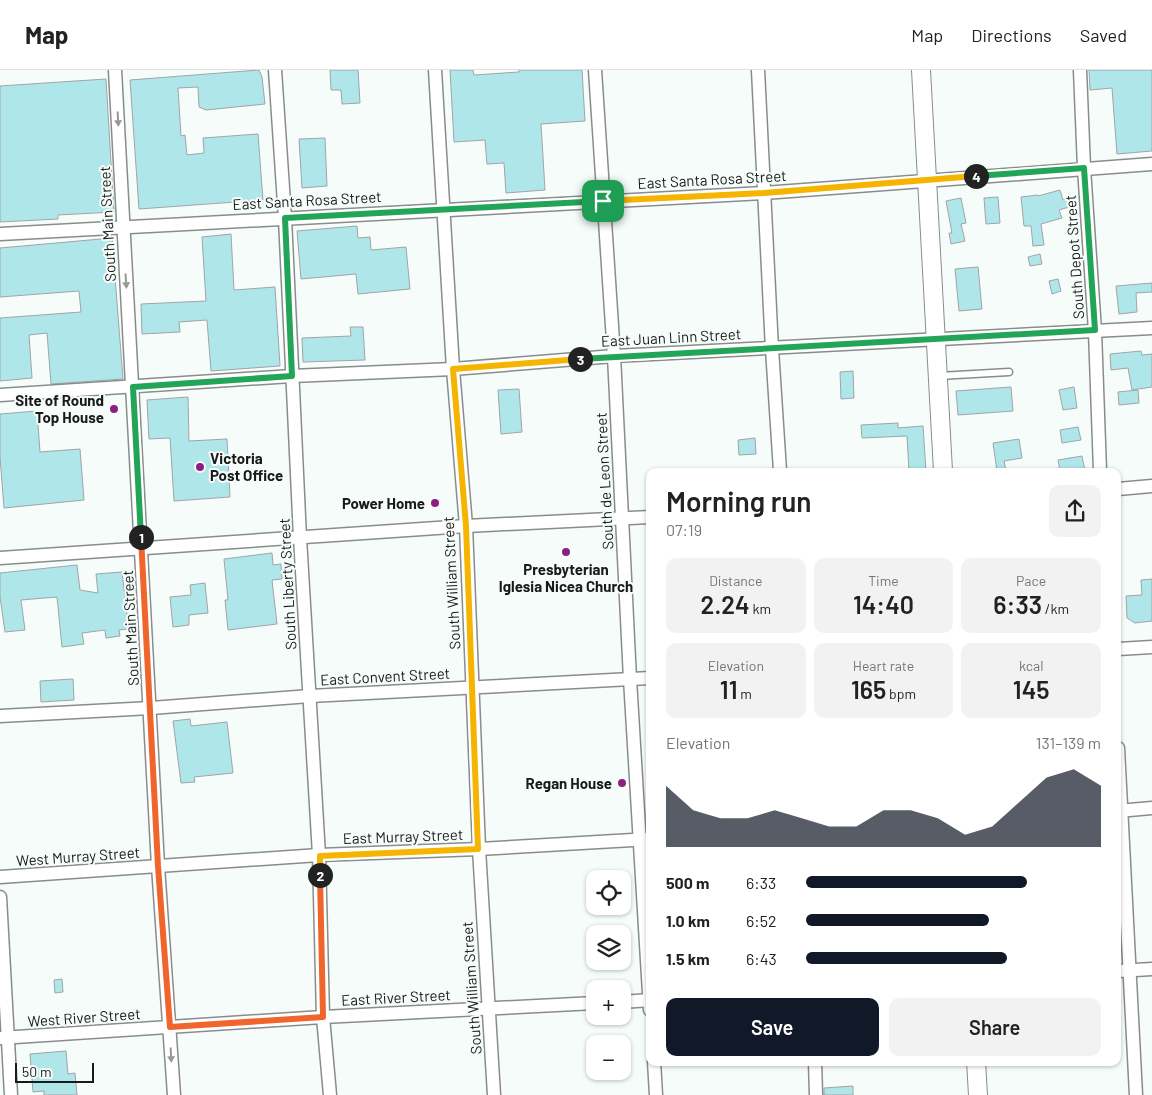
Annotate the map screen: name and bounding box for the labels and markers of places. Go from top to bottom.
pin: 4 [964,164,988,188]
pin [582,180,624,222]
pin: 3 [568,346,592,372]
place label: Site of Round Top House [15,391,104,426]
marker: Site of Round Top House [108,403,120,415]
place label: Victoria Post Office [210,449,283,484]
marker: Victoria Post Office [194,461,206,473]
place label: Power Home [342,494,425,512]
marker: Power Home [429,497,441,509]
pin: 1 [128,524,154,550]
marker: Presbyterian Iglesia Nicea Church [560,546,572,558]
place label: Presbyterian Iglesia Nicea Church [499,560,633,595]
place label: Regan House [526,774,612,792]
marker: Regan House [616,777,628,789]
pin: 2 [308,862,332,888]

